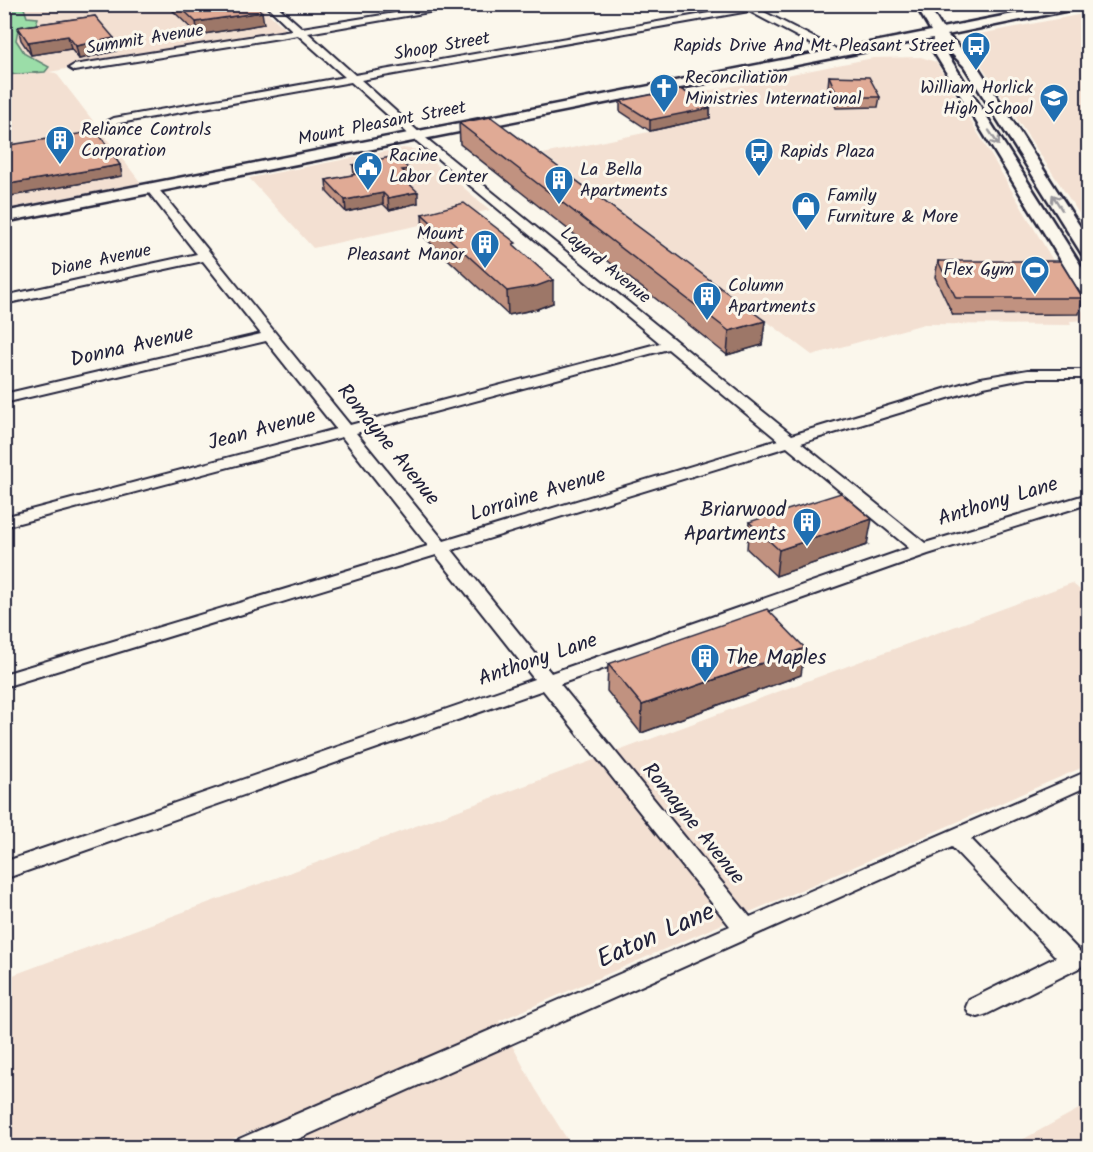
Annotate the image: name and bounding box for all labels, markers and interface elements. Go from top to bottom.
street label: Summit Avenue [84,16,206,64]
street label: Shoop Street [392,24,493,70]
bus stop icon: Rapids Drive And Mt Pleasant Street [960,30,992,72]
place label: Rapids Drive And Mt Pleasant Street [673,32,956,61]
place label: Reconciliation Ministries International [685,64,862,114]
church icon: Reconciliation Ministries International [648,72,680,114]
place label: William Horlick High School [920,74,1034,124]
school or university icon: William Horlick High School [1038,82,1070,124]
street label: Mount Pleasant Street [295,93,470,155]
place label: Reliance Controls Corporation [81,116,212,166]
building icon: Reliance Controls Corporation [44,124,76,166]
one-way arrow [988,130,1001,147]
bus stop icon: Rapids Plaza [743,136,775,178]
place label: Rapids Plaza [780,138,875,167]
place label: Racine Labor Center [389,142,489,192]
public building icon: Racine Labor Center [352,150,384,192]
place label: La Bella Apartments [580,156,668,206]
building icon: La Bella Apartments [543,164,575,206]
place label: Family Furniture & More [827,182,958,232]
shop icon: Family Furniture & More [790,190,822,232]
one-way arrow [1050,194,1062,211]
place label: Mount Pleasant Manor [347,220,465,270]
street label: Layard Avenue [553,220,657,312]
building icon: Mount Pleasant Manor [469,228,501,270]
street label: Diane Avenue [48,236,154,286]
sports icon: Flex Gym [1019,254,1051,296]
place label: Flex Gym [943,256,1014,285]
place label: Column Apartments [728,272,816,322]
building icon: Column Apartments [691,280,723,322]
street label: Donna Avenue [67,317,197,377]
street label: Romayne Avenue [328,377,448,514]
street label: Jean Avenue [204,400,320,460]
street label: Lorraine Avenue [466,459,611,531]
street label: Anthony Lane [934,468,1063,536]
place label: Briarwood Apartments [684,494,787,551]
building icon: Briarwood Apartments [791,506,823,548]
street label: Anthony Lane [474,624,603,696]
building icon: The Maples [689,642,721,684]
place label: The Maples [726,642,826,675]
street label: Romayne Avenue [633,756,753,893]
street label: Eaton Lane [590,891,722,981]

